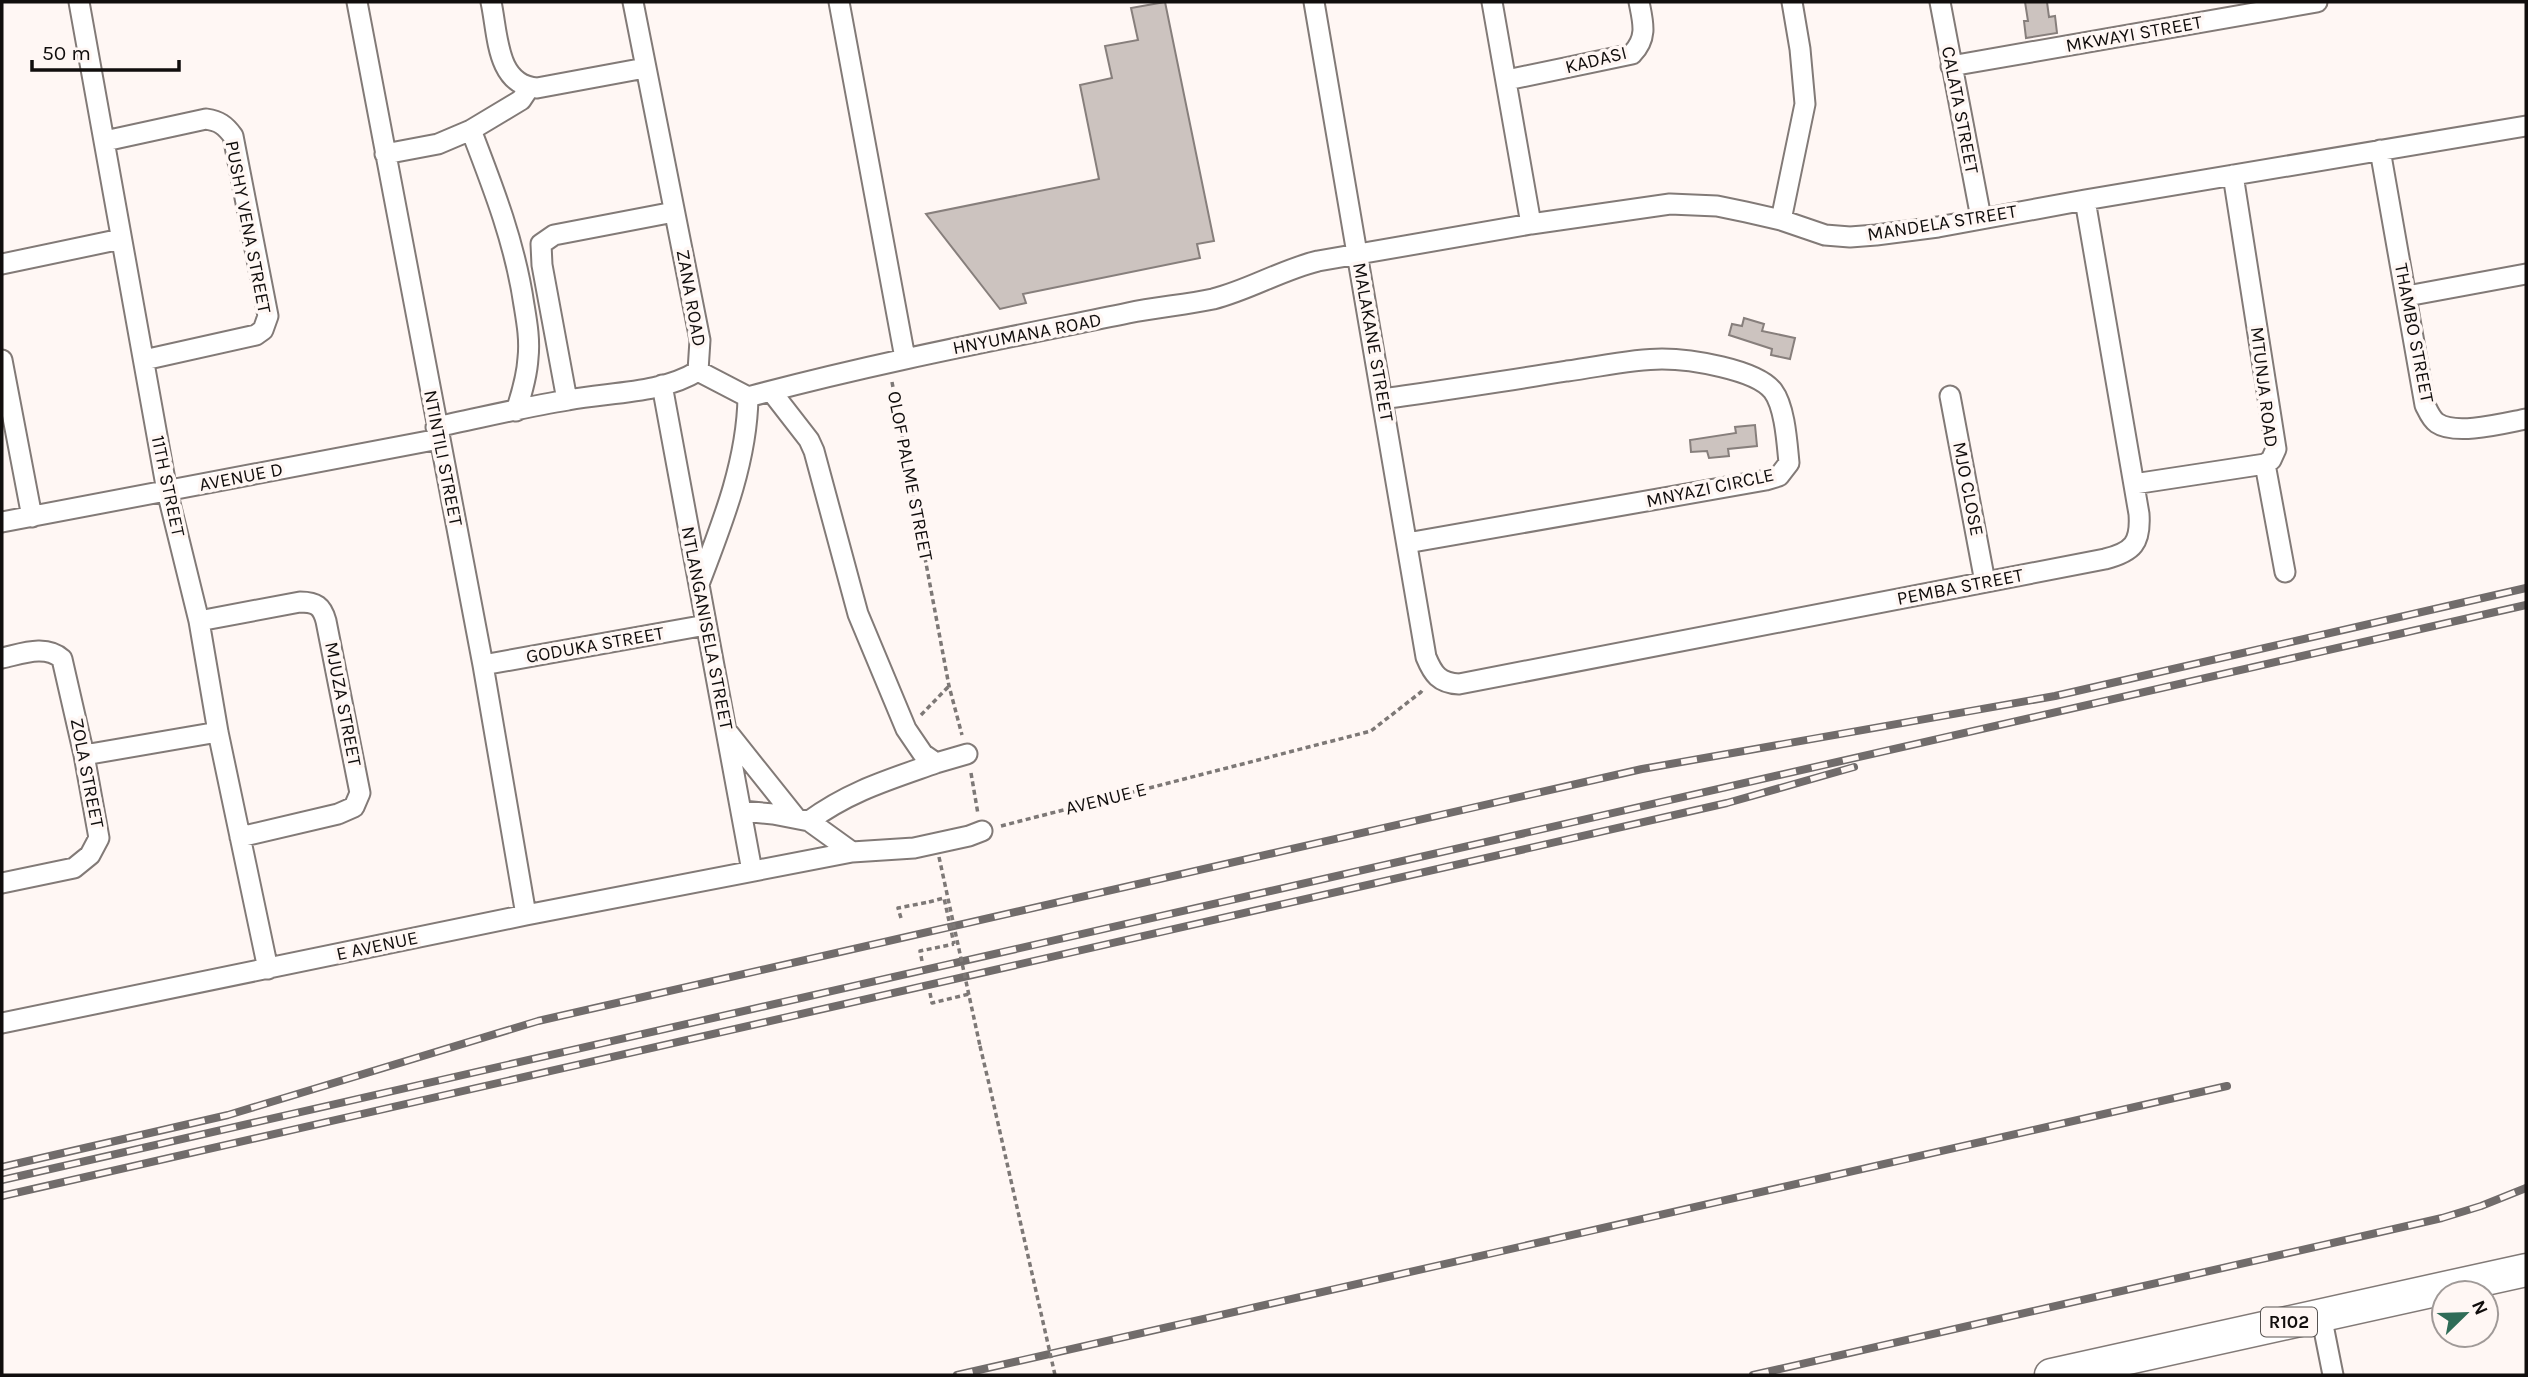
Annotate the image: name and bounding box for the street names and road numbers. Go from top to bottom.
street label: MKWAYI STREET [2064,11,2204,57]
street label: KADASI [1563,42,1629,78]
street label: CALATA STREET [1937,44,1983,176]
street label: PUSHY VENA STREET [220,139,276,316]
street label: MANDELA STREET [1866,200,2019,246]
street label: ZANA ROAD [672,248,710,348]
street label: MALAKANE STREET [1348,261,1398,424]
street label: THAMBO STREET [2390,262,2438,405]
street label: HNYUMANA ROAD [951,309,1103,359]
street label: MTUNJA ROAD [2246,325,2282,449]
street label: NTINTILI STREET [419,388,467,528]
street label: OLOF PALME STREET [883,389,937,563]
street label: 11TH STREET [147,433,190,539]
street label: MJO CLOSE [1948,440,1988,538]
street label: AVENUE D [197,458,285,496]
street label: MNYAZI CIRCLE [1644,464,1776,512]
street label: NTLANGANISELA STREET [676,524,738,732]
street label: PEMBA STREET [1895,564,2025,610]
street label: GODUKA STREET [524,622,666,668]
street label: MJUZA STREET [320,640,366,769]
street label: ZOLA STREET [66,716,109,830]
street label: AVENUE E [1063,778,1149,820]
street label: E AVENUE [334,927,420,965]
road number: R102 [2261,1308,2317,1336]

